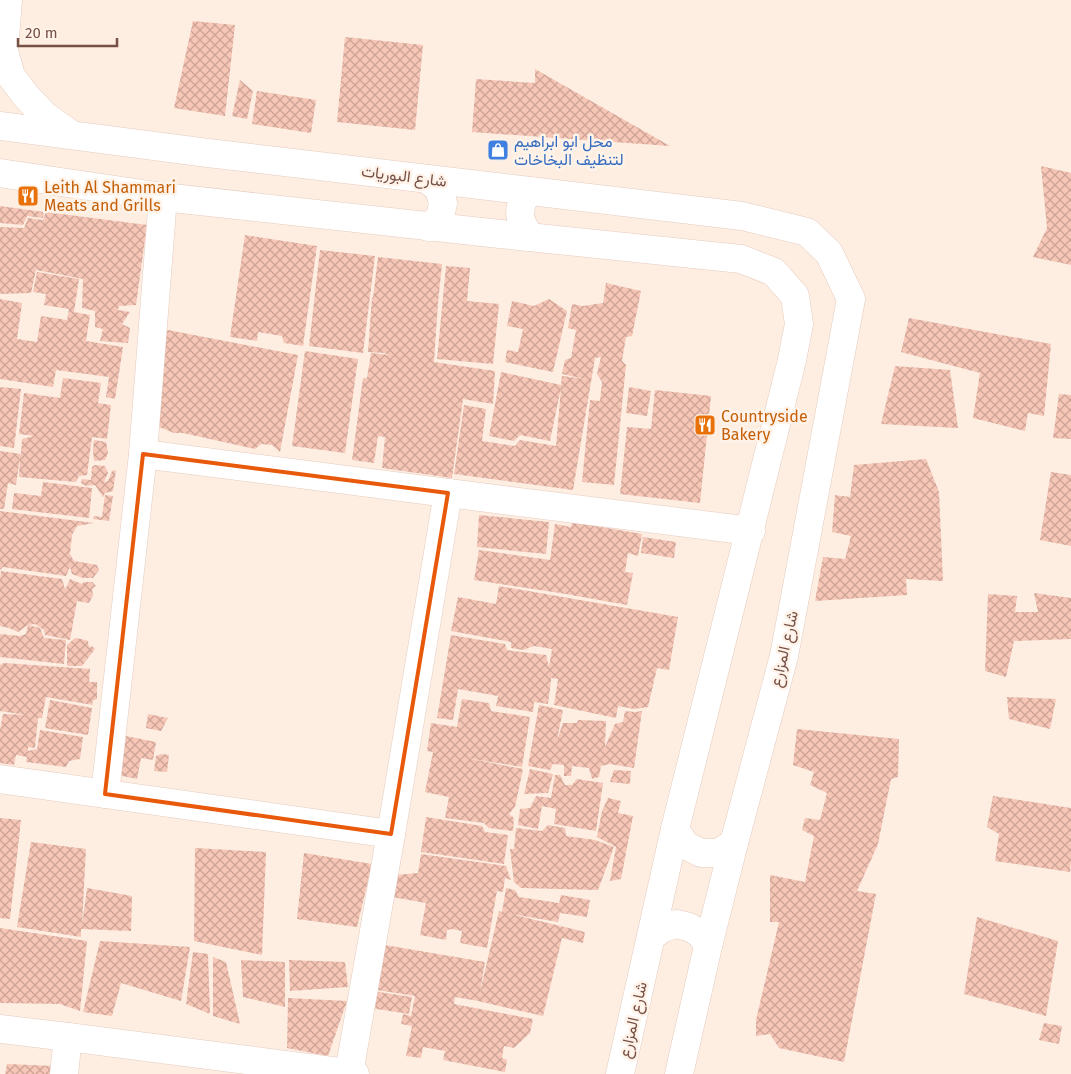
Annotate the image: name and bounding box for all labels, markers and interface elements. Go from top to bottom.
scale bar [18,15,116,47]
text: 20 m [25,24,58,42]
place label: محل ابو ابراهيم لتنظيف البخاخات [514,132,624,169]
shop icon: محل ابو ابراهيم لتنظيف البخاخات [486,138,510,162]
street label: شارع البوريات [360,161,448,193]
place label: Leith Al Shammari Meats and Grills [44,178,176,215]
restaurant icon: Leith Al Shammari Meats and Grills [16,184,40,208]
place label: Countryside Bakery [721,407,808,444]
restaurant icon: Countryside Bakery [693,413,717,437]
street label: شارع المزارع [766,609,804,690]
street label: شارع المزارع [615,980,653,1061]

